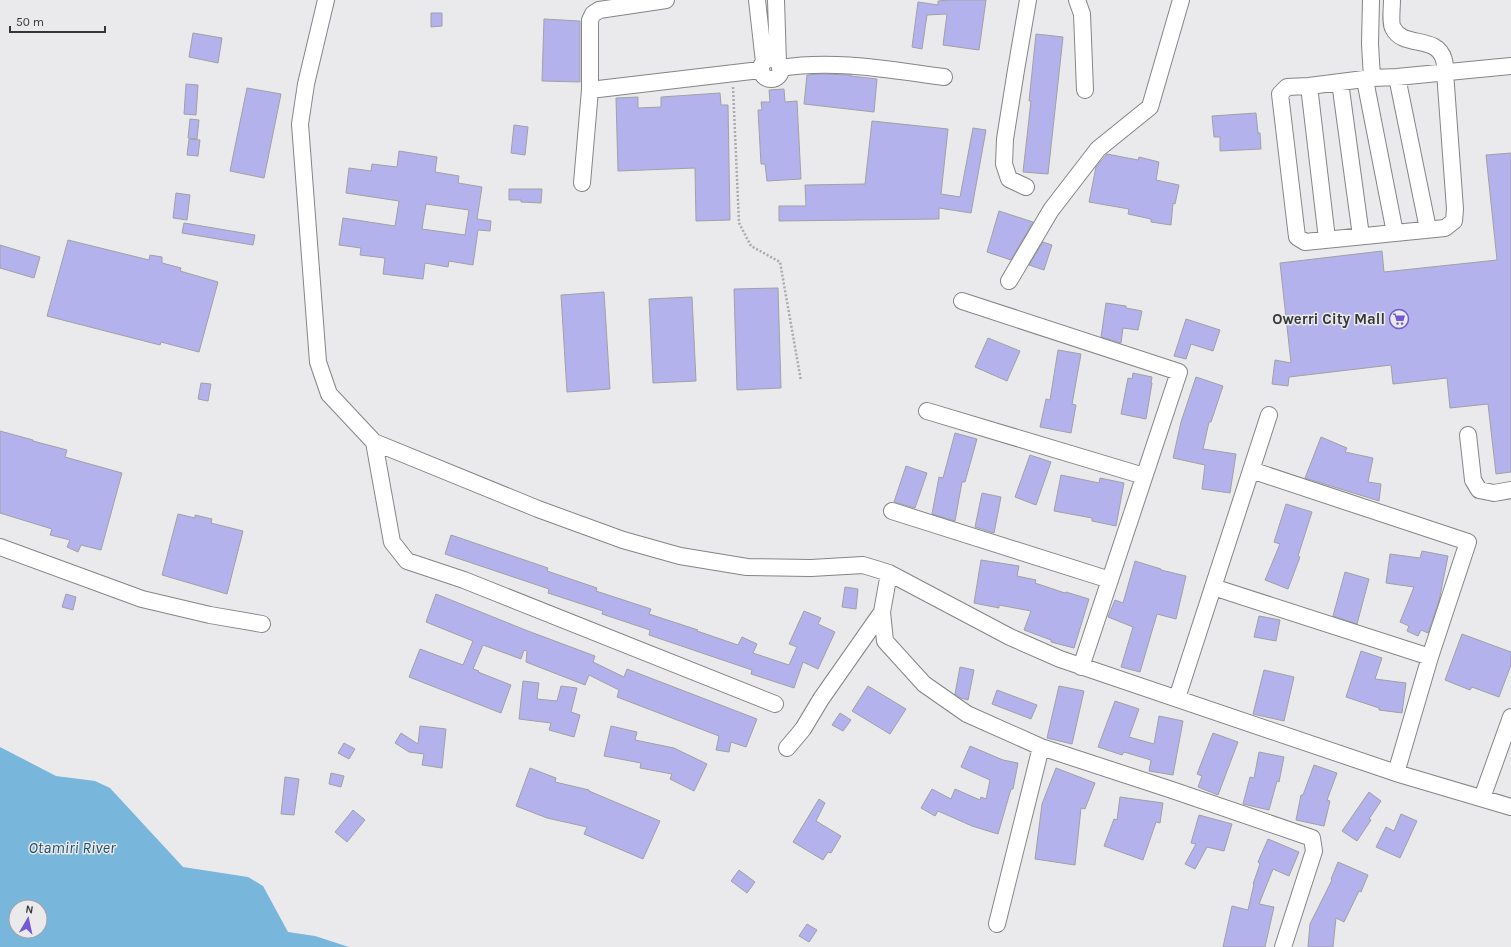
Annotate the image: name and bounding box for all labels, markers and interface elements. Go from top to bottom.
scale bar [10,8,105,34]
text: 50 m [16,15,44,29]
supermarket icon: Owerri City Mall [1388,308,1410,330]
place label: Owerri City Mall [1272,310,1385,328]
water label: Otamiri River [28,838,116,857]
north arrow [8,899,48,939]
text: N [25,903,34,917]

